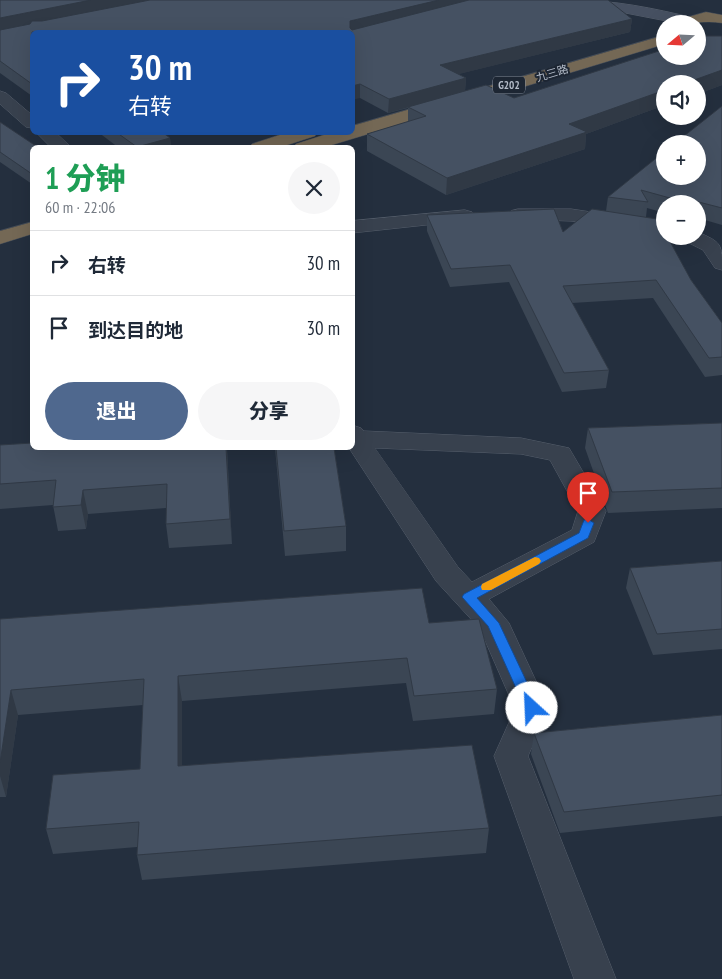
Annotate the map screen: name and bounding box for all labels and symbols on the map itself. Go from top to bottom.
north arrow [656,15,706,65]
street label: 九三路 [534,61,570,85]
road number: G202 [493,76,525,94]
pin [567,472,609,523]
position arrow [505,681,557,733]

